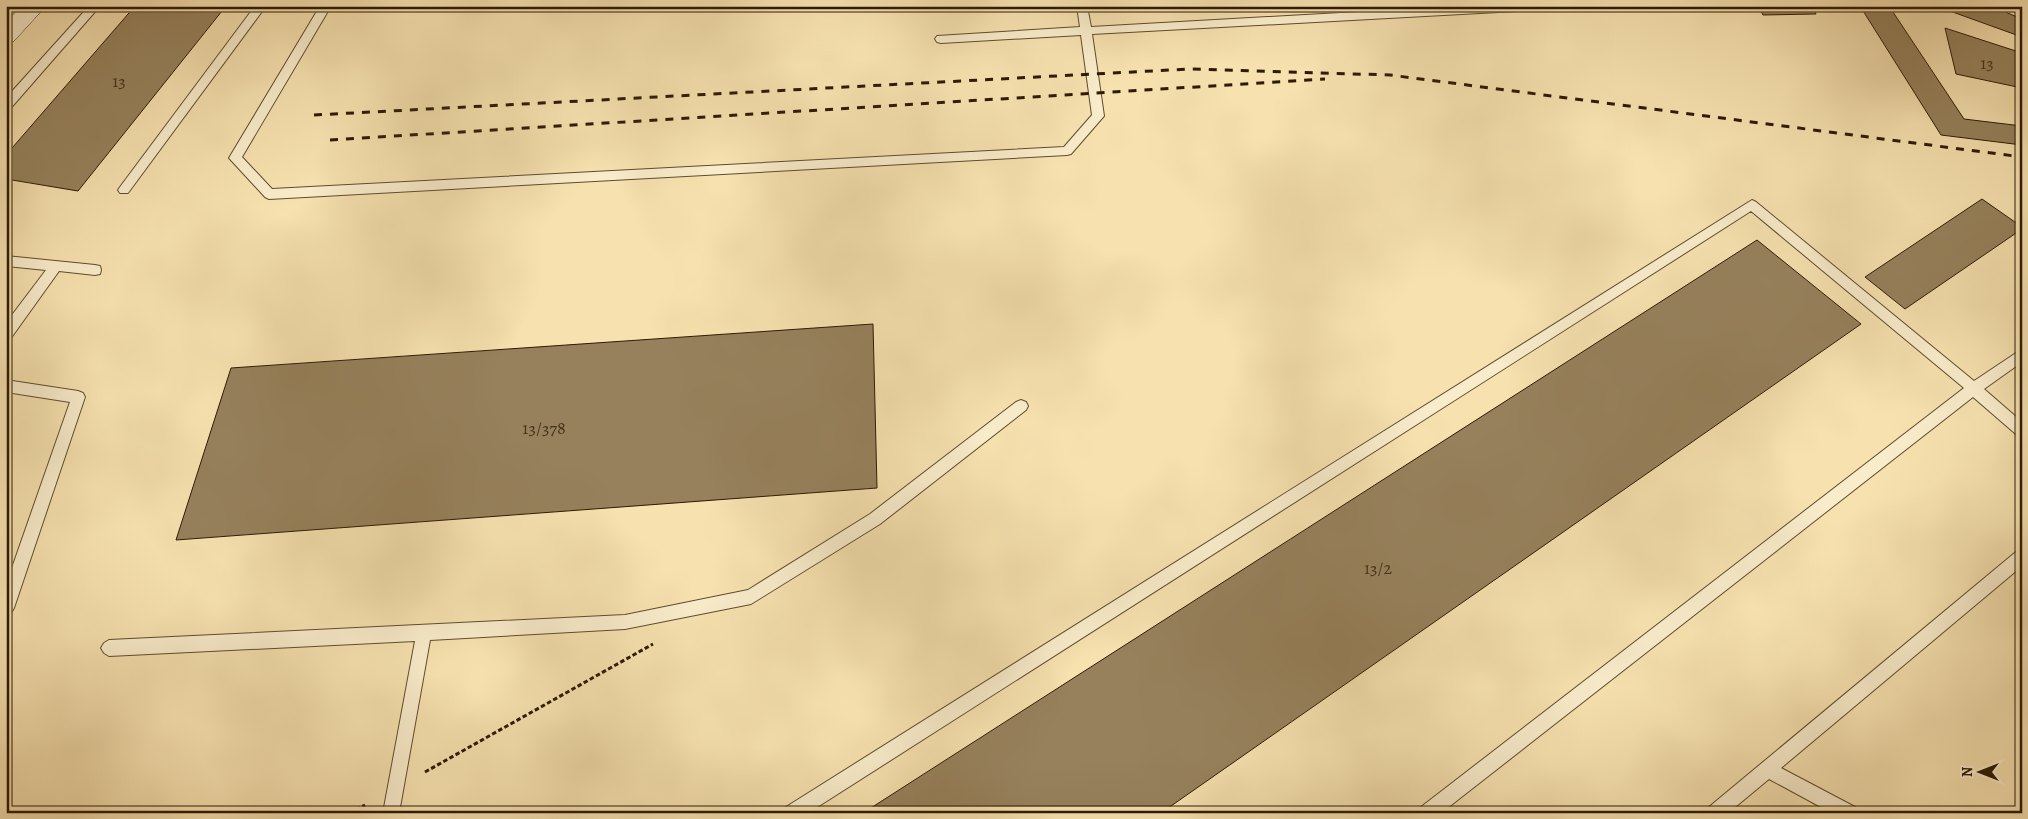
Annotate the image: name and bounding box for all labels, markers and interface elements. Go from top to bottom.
house number: 13 [1980,51,1994,75]
house number: 13 [112,69,126,93]
house number: 13/378 [522,416,566,440]
house number: 13/2 [1364,556,1393,580]
north arrow [1956,746,2006,796]
text: N [1958,767,1977,777]

